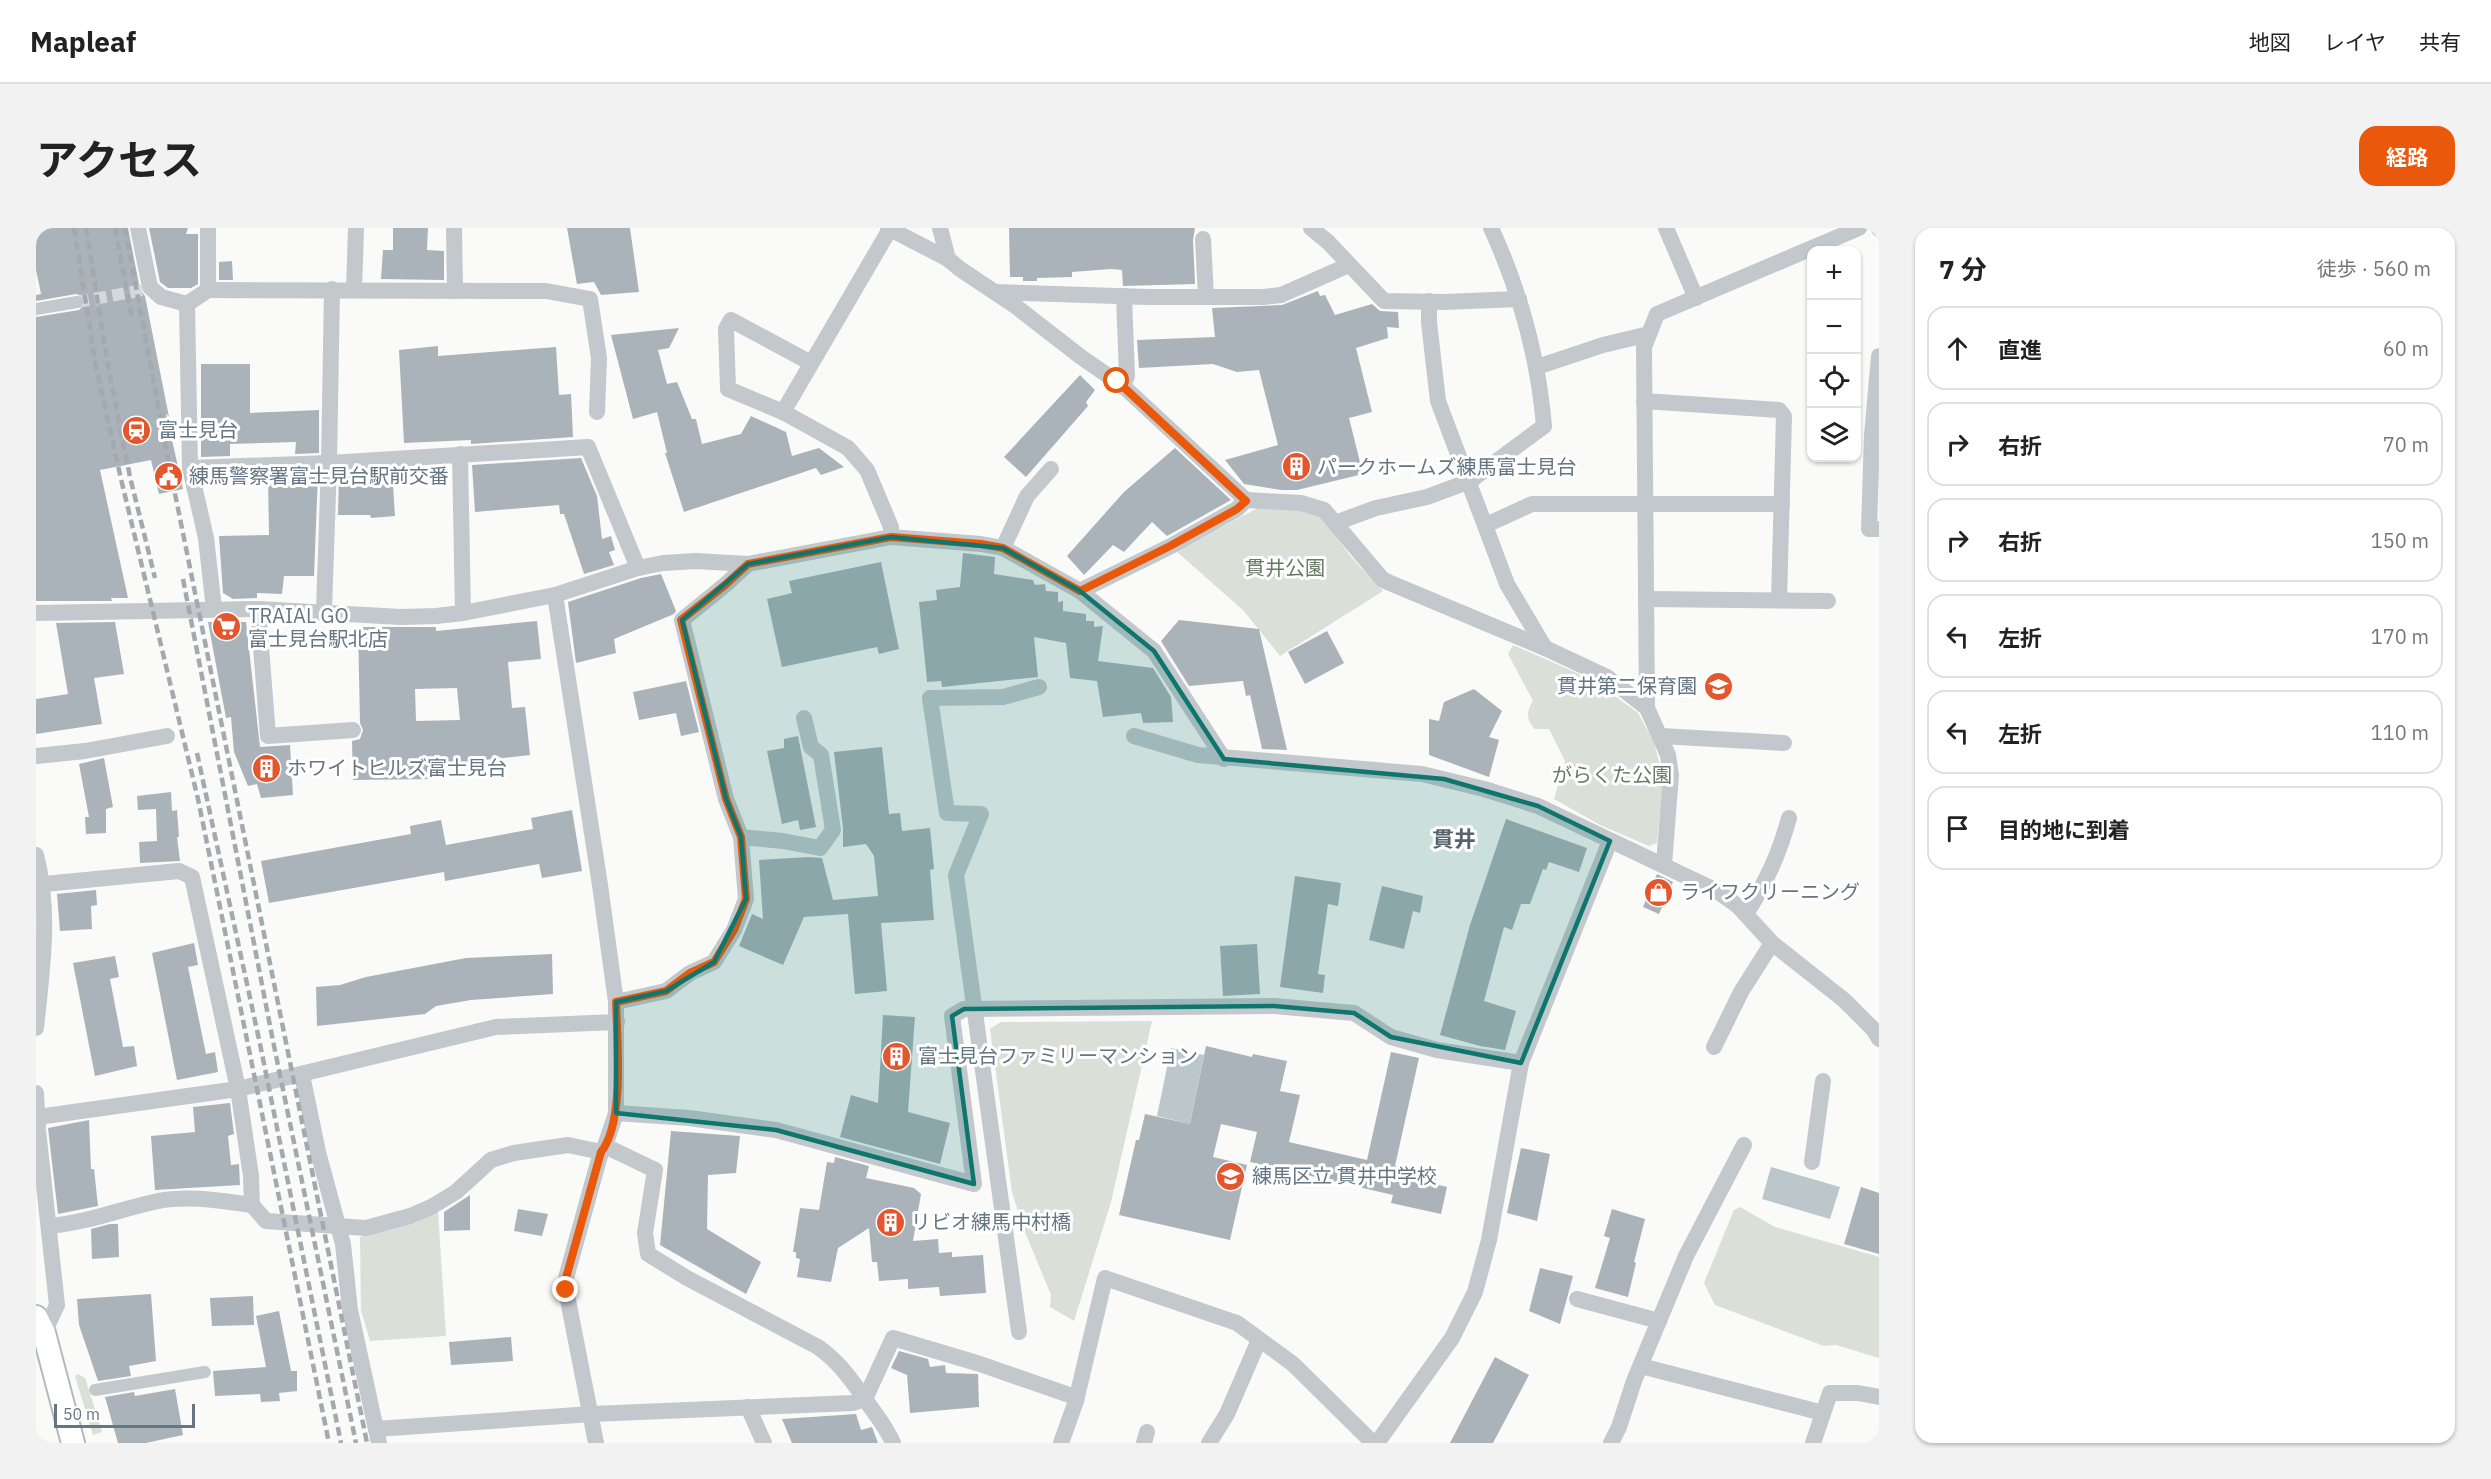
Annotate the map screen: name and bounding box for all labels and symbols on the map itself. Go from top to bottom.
route start [1103,367,1129,393]
station icon: 富士見台 [121,414,153,446]
place label: 富士見台 [158,416,238,443]
building icon: パークホームズ練馬富士見台 [1280,451,1312,483]
place label: パークホームズ練馬富士見台 [1317,453,1576,480]
public building icon: 練馬警察署富士見台駅前交番 [152,460,184,492]
place label: 練馬警察署富士見台駅前交番 [189,462,449,489]
park label: 貫井公園 [1245,554,1325,581]
place label: TRAIAL GO 富士見台駅北店 [248,602,388,652]
supermarket icon: TRAIAL GO 富士見台駅北店 [211,611,243,643]
school or university icon: 貫井第二保育園 [1702,670,1734,702]
place label: 貫井第二保育園 [1557,672,1697,699]
building icon: ホワイトヒルズ富士見台 [250,752,282,784]
place label: ホワイトヒルズ富士見台 [287,754,507,781]
park label: がらくた公園 [1552,761,1672,788]
district label: 貫井 [1432,824,1476,853]
shop icon: ライフクリーニング [1643,876,1675,908]
place label: ライフクリーニング [1680,878,1860,905]
building icon: 富士見台ファミリーマンション [881,1040,913,1072]
place label: 富士見台ファミリーマンション [918,1042,1198,1069]
school or university icon: 練馬区立 貫井中学校 [1215,1160,1247,1192]
place label: 練馬区立 貫井中学校 [1252,1162,1437,1189]
building icon: リビオ練馬中村橋 [874,1206,906,1238]
place label: リビオ練馬中村橋 [911,1208,1071,1235]
route end [552,1276,578,1302]
scale bar [54,1401,195,1428]

